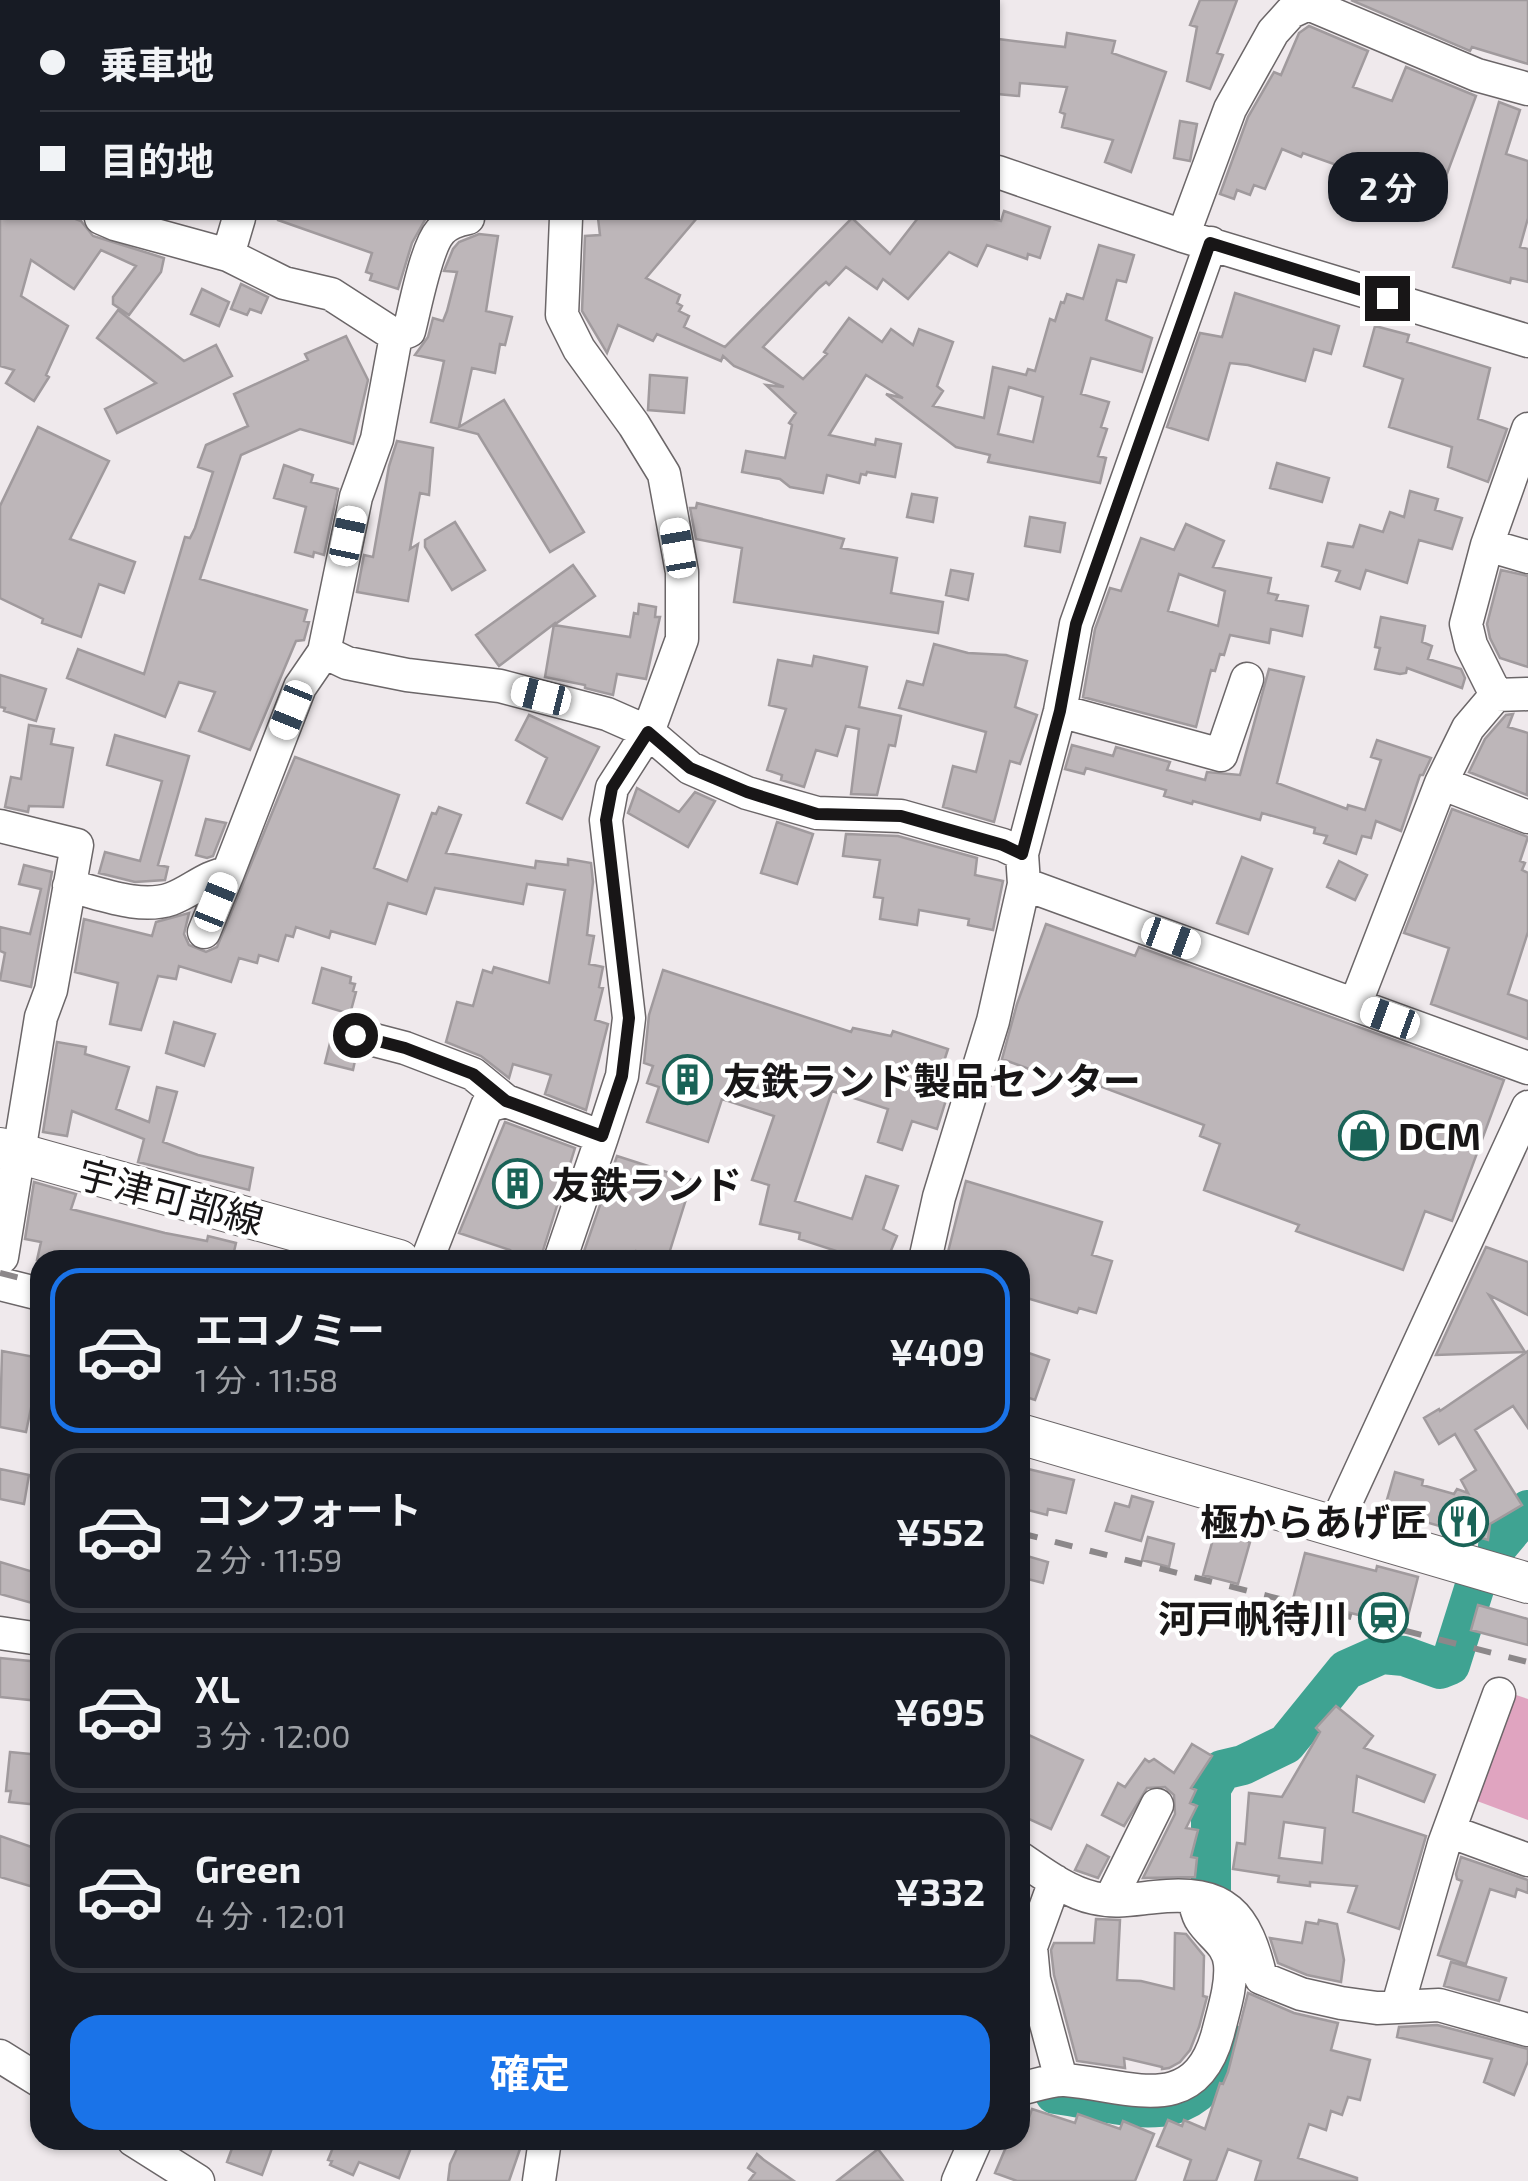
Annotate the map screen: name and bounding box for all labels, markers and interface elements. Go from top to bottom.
text: 乗車地 [100,41,214,87]
text: 目的地 [100,137,214,183]
callout: 2 分 [1327,153,1447,223]
text: 2 分 [1359,168,1417,206]
route end [1365,276,1410,321]
car [327,504,369,568]
car [658,516,698,580]
car [508,674,574,718]
car [266,677,316,743]
car [191,869,241,935]
car [1138,914,1204,962]
car [1357,994,1423,1042]
route start [333,1013,378,1058]
building icon: 友鉄ランド製品センター [662,1054,714,1106]
place label: 友鉄ランド製品センター [723,1057,1141,1103]
shop icon: DCM [1337,1109,1389,1161]
place label: DCM [1398,1112,1481,1158]
street label: 宇津可部線 [73,1149,269,1243]
building icon: 友鉄ランド [491,1158,543,1210]
place label: 友鉄ランド [552,1161,742,1207]
icon: car [75,1306,165,1396]
text: エコノミー [195,1306,385,1352]
text: ¥409 [889,1328,985,1374]
text: 1 分 · 11:58 [195,1360,338,1398]
icon: car [75,1486,165,1576]
text: コンフォート [195,1486,422,1532]
restaurant icon: 極からあげ匠 [1437,1495,1489,1547]
place label: 極からあげ匠 [1200,1498,1428,1544]
text: ¥552 [896,1508,985,1554]
text: 2 分 · 11:59 [195,1540,342,1578]
station icon: 河戸帆待川 [1357,1592,1409,1644]
place label: 河戸帆待川 [1158,1595,1348,1641]
text: XL [195,1665,240,1711]
icon: car [75,1666,165,1756]
text: ¥695 [894,1688,985,1734]
text: 3 分 · 12:00 [195,1716,351,1754]
text: Green [195,1845,301,1891]
icon: car [75,1846,165,1936]
text: ¥332 [895,1868,985,1914]
text: 4 分 · 12:01 [195,1896,346,1934]
button: 確定 [70,2015,990,2130]

